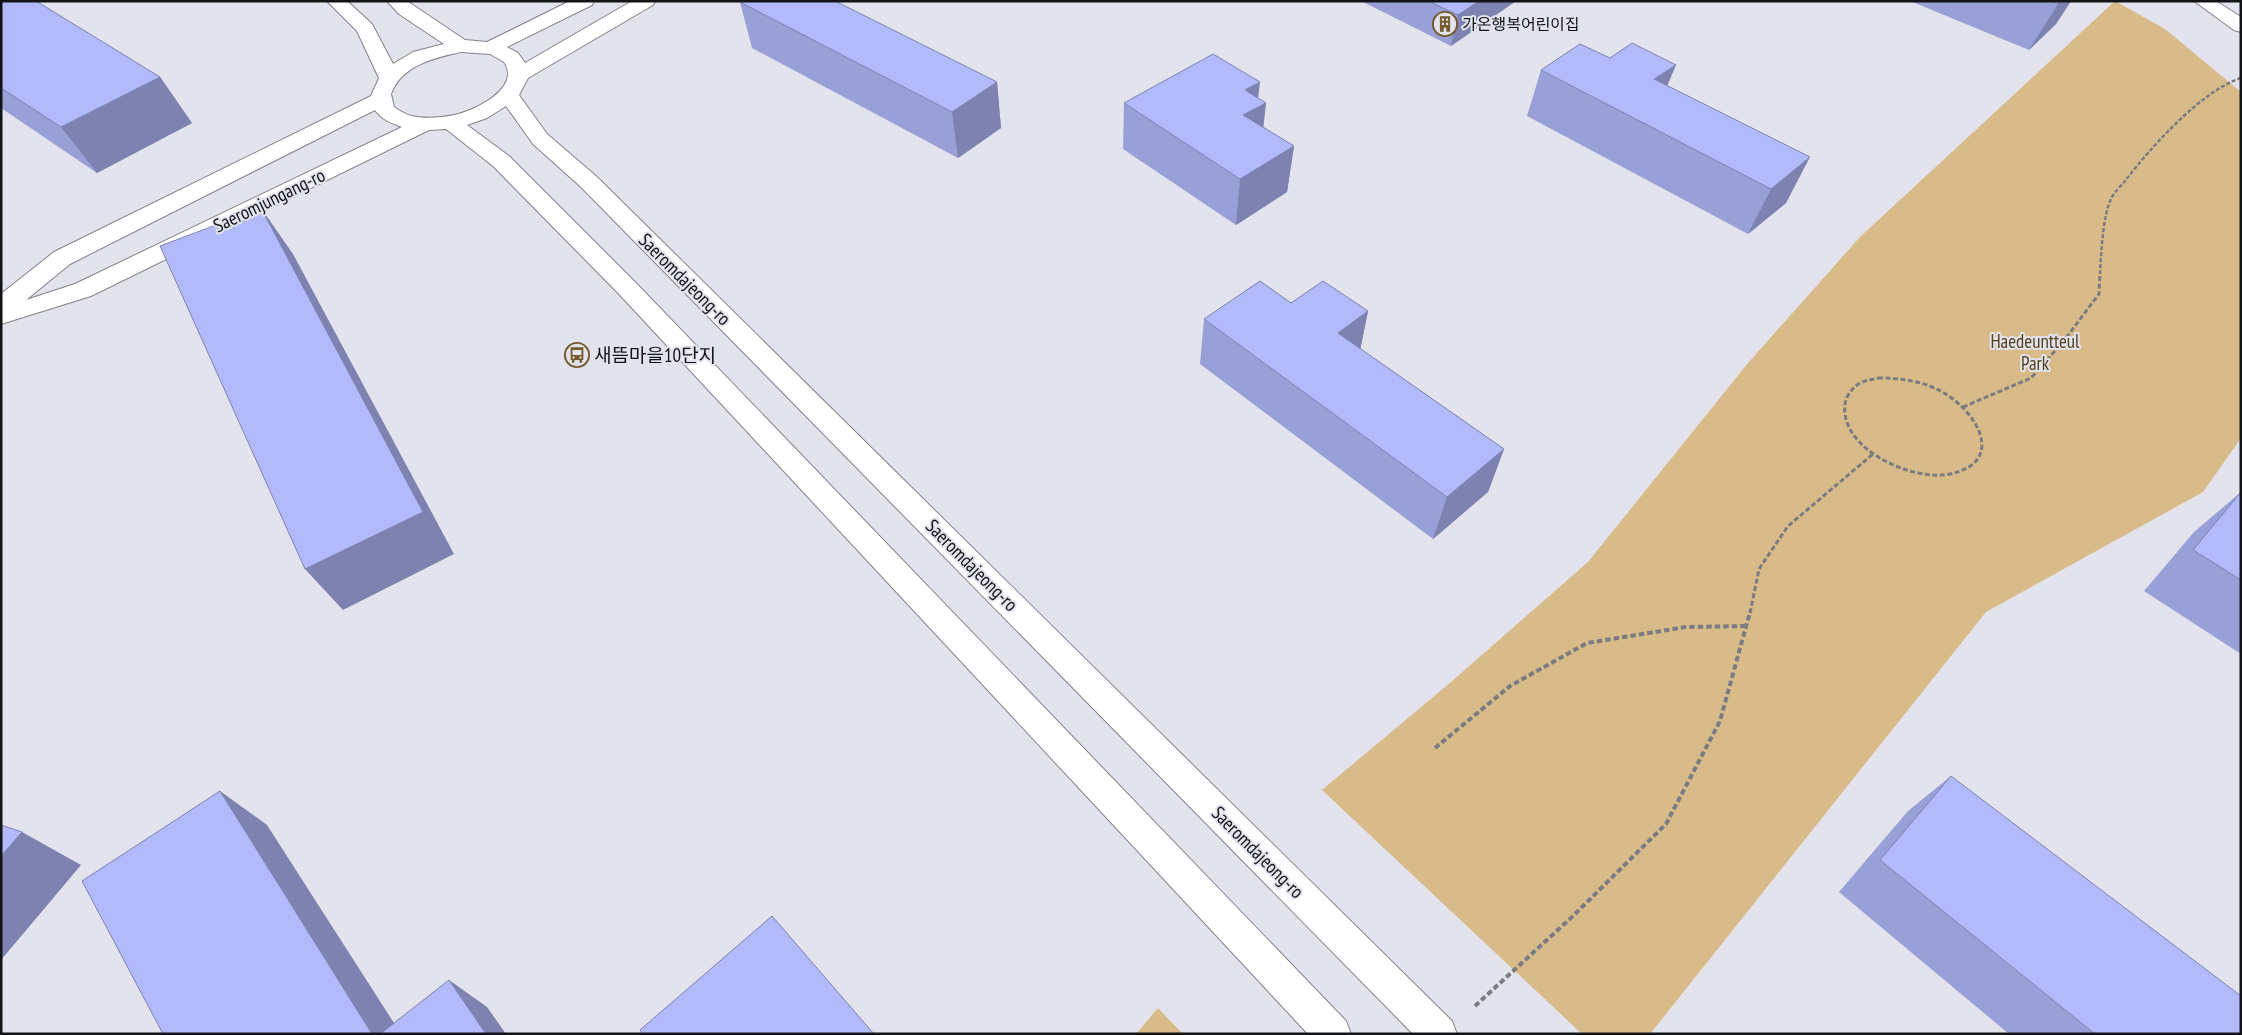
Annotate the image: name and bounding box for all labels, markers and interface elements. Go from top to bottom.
building icon: 가온행복어린이집 [1432,11,1458,37]
place label: 가온행복어린이집 [1462,14,1580,34]
street label: Saeromjungang-ro [209,163,329,237]
street label: Saeromdajeong-ro [634,228,736,330]
park label: Haedeuntteul Park [1990,329,2080,375]
bus stop icon: 새뜸마을10단지 [564,342,590,368]
place label: 새뜸마을10단지 [594,343,716,367]
street label: Saeromdajeong-ro [921,514,1023,616]
street label: Saeromdajeong-ro [1207,801,1309,903]

